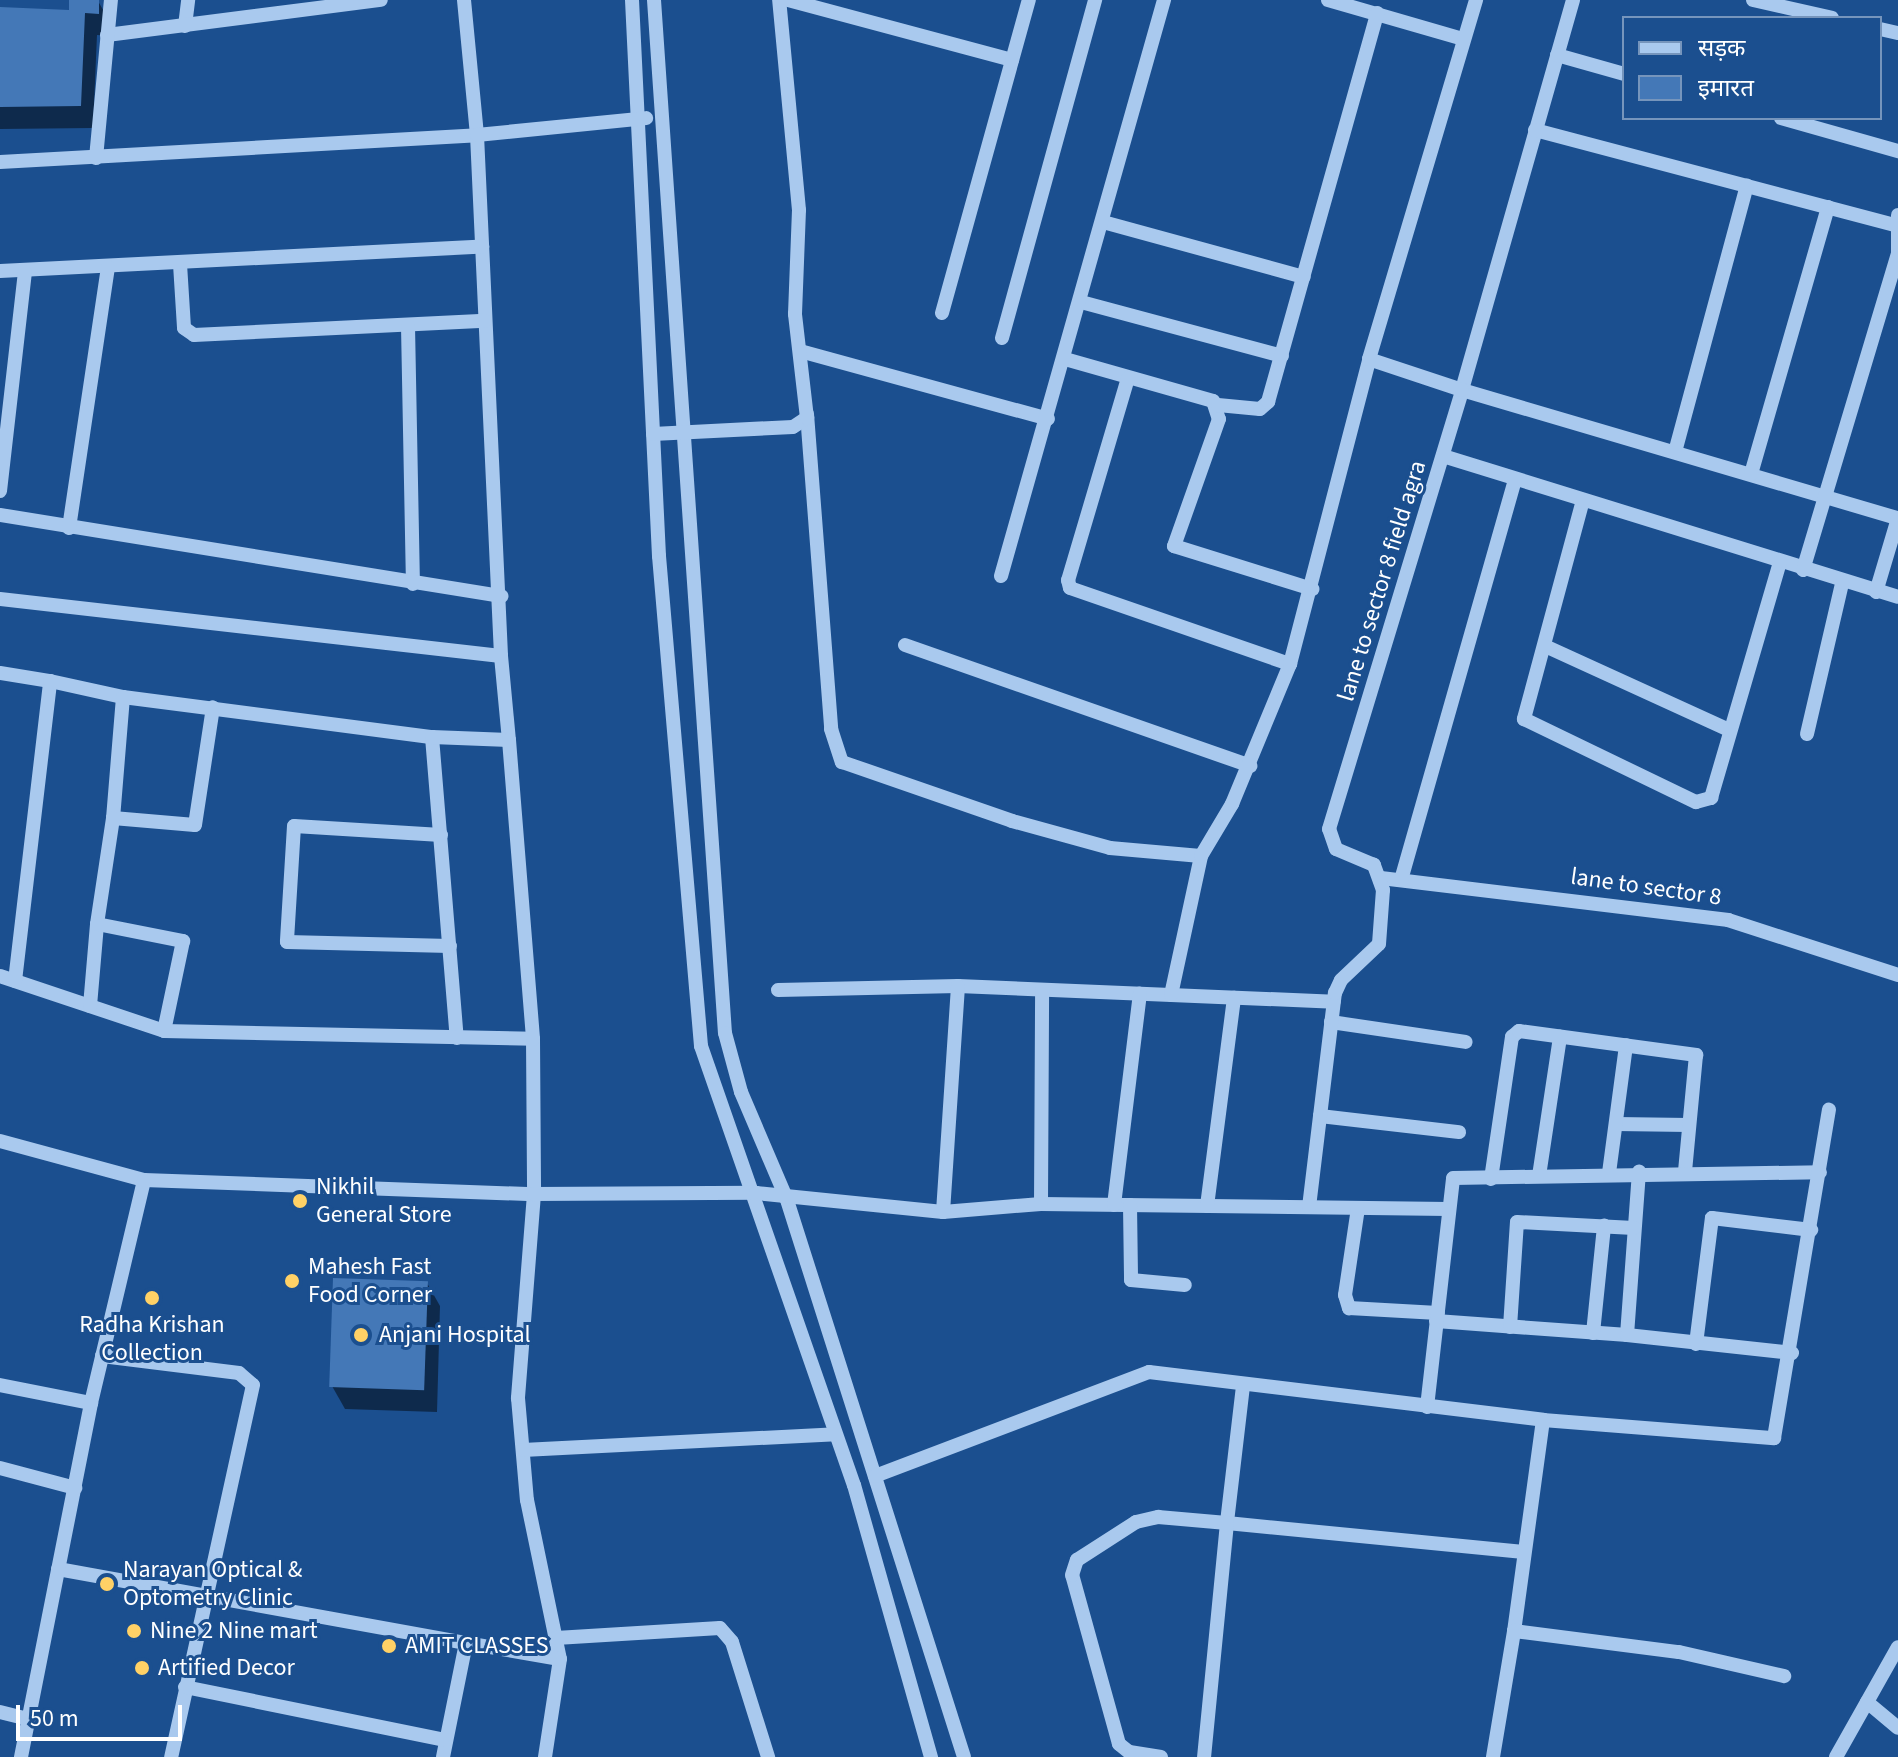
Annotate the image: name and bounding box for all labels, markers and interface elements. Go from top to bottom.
legend [1622,16,1882,120]
text: सड़क [1698,31,1746,66]
text: इमारत [1698,71,1754,106]
street label: lane to sector 8 field agra [1332,457,1432,705]
street label: lane to sector 8 [1569,862,1723,912]
place label: Nikhil General Store [316,1173,452,1229]
marker: Nikhil General Store [291,1192,309,1210]
place label: Mahesh Fast Food Corner [308,1253,432,1309]
marker: Mahesh Fast Food Corner [283,1272,301,1290]
marker: Radha Krishan Collection [143,1289,161,1307]
place label: Radha Krishan Collection [79,1311,225,1367]
place label: Anjani Hospital [379,1321,531,1349]
marker: Anjani Hospital [350,1324,372,1346]
place label: Narayan Optical & Optometry Clinic [123,1556,302,1612]
marker: Narayan Optical & Optometry Clinic [98,1575,116,1593]
place label: Nine 2 Nine mart [150,1617,318,1645]
marker: Nine 2 Nine mart [125,1622,143,1640]
place label: AMIT CLASSES [405,1632,549,1660]
marker: AMIT CLASSES [380,1637,398,1655]
place label: Artified Decor [158,1654,295,1682]
marker: Artified Decor [133,1659,151,1677]
scale bar [20,1689,186,1739]
text: 50 m [30,1701,79,1736]

